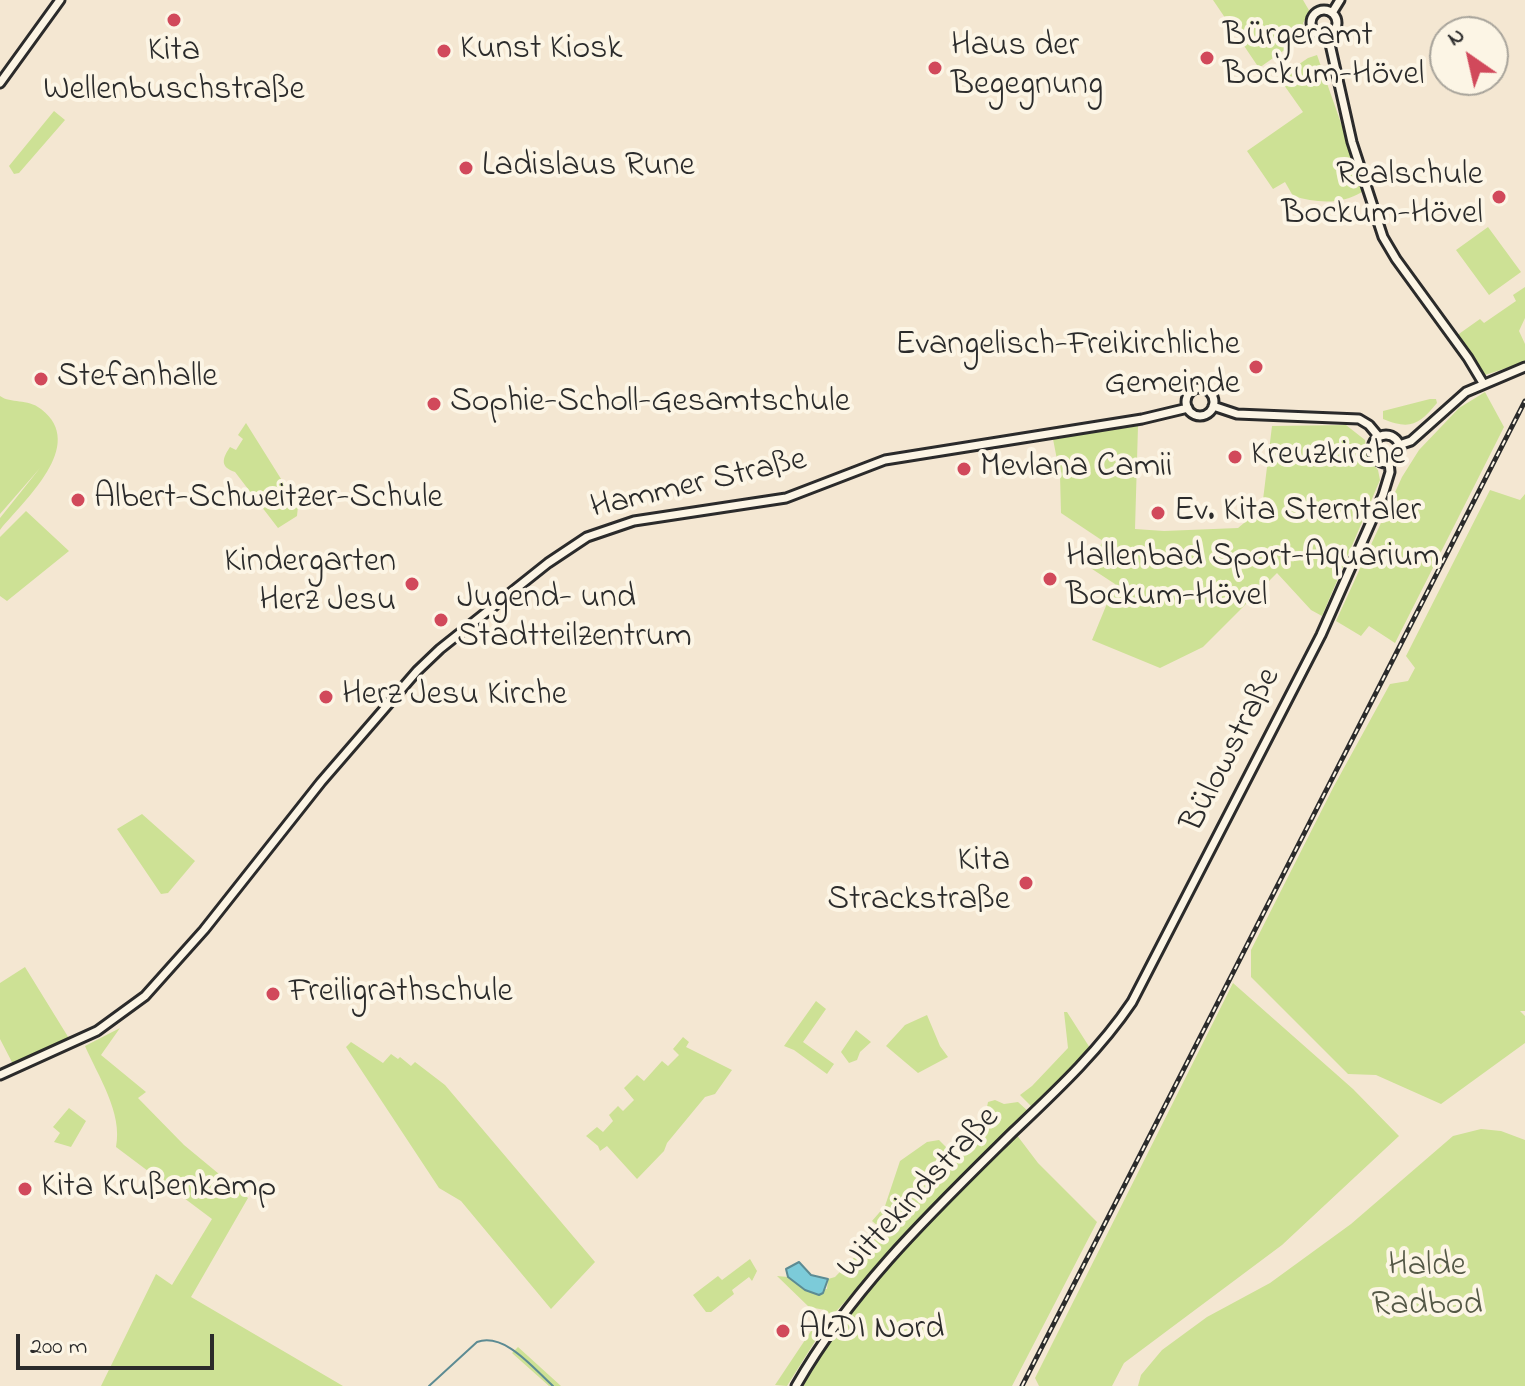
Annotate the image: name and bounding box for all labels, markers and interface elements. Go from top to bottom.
marker: Kita Wellenbuschstraße [165,11,183,29]
north arrow [1429,16,1509,96]
place label: Bürgeramt Bockum-Hövel [1223,18,1425,98]
text: N [1442,20,1472,55]
place label: Haus der Begegnung [951,28,1103,108]
place label: Kunst Kiosk [460,31,622,71]
place label: Kita Wellenbuschstraße [43,33,305,112]
marker: Kunst Kiosk [435,42,453,60]
marker: Bürgeramt Bockum-Hövel [1198,49,1216,67]
marker: Haus der Begegnung [926,59,944,77]
place label: Ladislaus Rune [482,148,695,188]
place label: Realschule Bockum-Hövel [1281,157,1483,236]
marker: Ladislaus Rune [457,159,475,177]
marker: Realschule Bockum-Hövel [1490,188,1508,206]
place label: Evangelisch-Freikirchliche Gemeinde [895,327,1240,406]
marker: Evangelisch-Freikirchliche Gemeinde [1247,358,1265,376]
place label: Stefanhalle [57,359,218,399]
marker: Stefanhalle [32,370,50,388]
place label: Sophie-Scholl-Gesamtschule [450,384,850,424]
marker: Sophie-Scholl-Gesamtschule [425,395,443,413]
place label: Kreuzkirche [1251,437,1405,477]
street label: Hammer Straße [587,441,811,531]
marker: Kreuzkirche [1226,448,1244,466]
place label: Mevlana Camii [980,449,1172,489]
marker: Mevlana Camii [955,460,973,478]
place label: Albert-Schweitzer-Schule [94,480,443,520]
marker: Albert-Schweitzer-Schule [69,491,87,509]
place label: Ev. Kita Sterntaler [1174,493,1421,533]
marker: Ev. Kita Sterntaler [1149,504,1167,522]
place label: Hallenbad Sport-Aquarium Bockum-Hövel [1066,539,1439,618]
place label: Kindergarten Herz Jesu [224,544,396,624]
marker: Hallenbad Sport-Aquarium Bockum-Hövel [1041,570,1059,588]
marker: Kindergarten Herz Jesu [403,575,421,593]
place label: Jugend- und Stadtteilzentrum [457,580,692,660]
marker: Jugend- und Stadtteilzentrum [432,611,450,629]
street label: Bülowstraße [1174,662,1292,840]
place label: Herz Jesu Kirche [342,677,567,717]
marker: Herz Jesu Kirche [317,688,335,706]
place label: Kita Strackstraße [827,843,1010,922]
marker: Kita Strackstraße [1017,874,1035,892]
place label: Freiligrathschule [289,974,513,1014]
marker: Freiligrathschule [264,985,282,1003]
street label: Wittekindstraße [830,1100,1010,1288]
place label: Kita Krußenkamp [41,1169,276,1209]
marker: Kita Krußenkamp [16,1180,34,1198]
park label: Halde Radbod [1371,1248,1483,1328]
place label: ALDI Nord [799,1311,944,1351]
scale bar [20,1318,218,1368]
marker: ALDI Nord [774,1322,792,1340]
text: 200 m [30,1330,87,1365]

